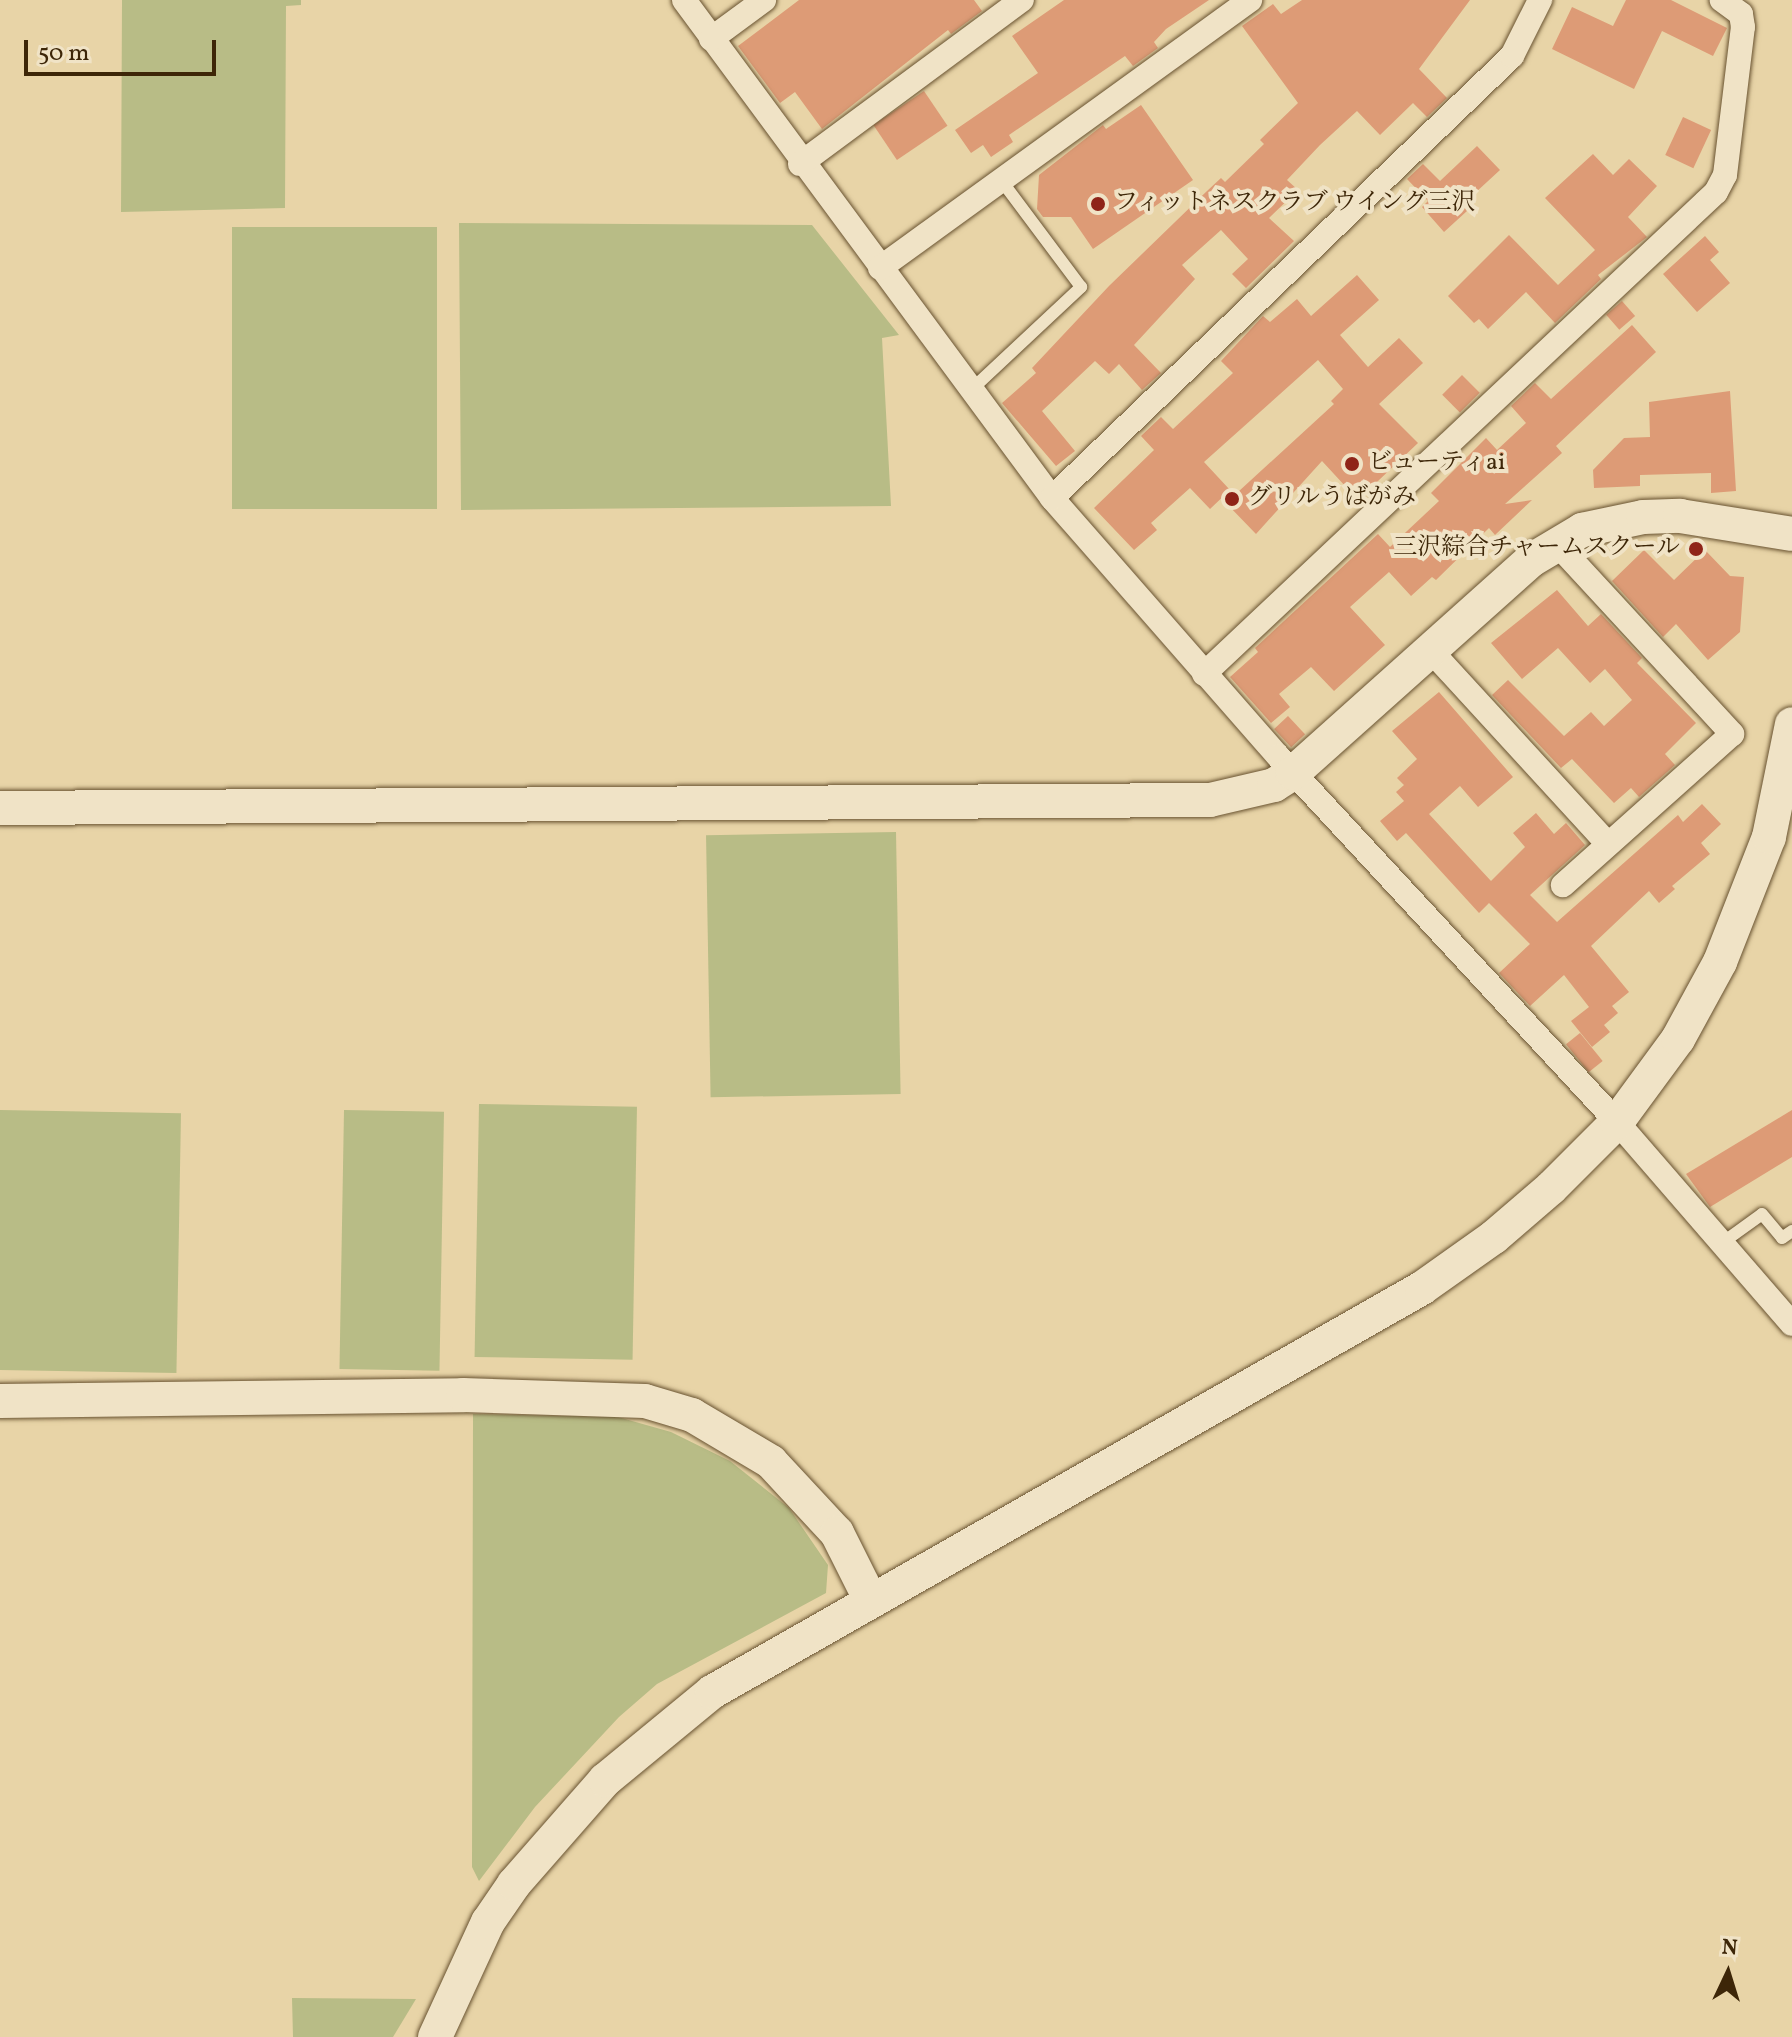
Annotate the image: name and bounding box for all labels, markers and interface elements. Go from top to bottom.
scale bar [28,24,220,74]
text: 50 m [38,37,90,71]
place label: フィットネスクラブ ウイング三沢 [1114,190,1479,218]
marker: フィットネスクラブ ウイング三沢 [1089,195,1107,213]
place label: ビューティai [1368,450,1507,478]
marker: ビューティai [1343,455,1361,473]
place label: グリルうばがみ [1248,485,1416,513]
marker: グリルうばがみ [1223,490,1241,508]
place label: 三沢綜合チャームスクール [1392,535,1680,563]
marker: 三沢綜合チャームスクール [1687,540,1705,558]
north arrow [1688,1933,1768,2013]
text: N [1721,1933,1739,1965]

